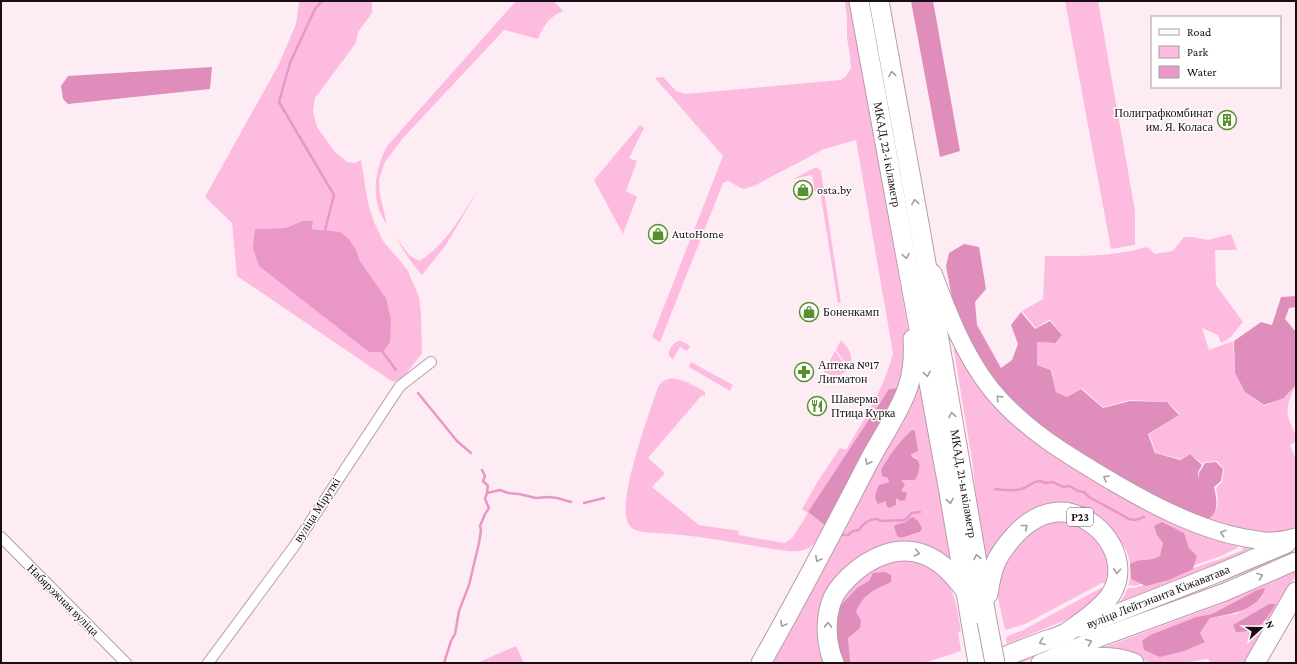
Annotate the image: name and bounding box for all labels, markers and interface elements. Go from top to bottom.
legend [1151,16,1281,88]
text: Road [1187,25,1212,39]
text: Park [1187,45,1209,59]
text: Water [1187,65,1217,79]
one-way arrow [888,71,897,77]
street label: МКАД, 22-і кіламетр [871,101,904,208]
place label: Полиграфкомбинат им. Я. Коласа [1114,106,1214,134]
building icon: Полиграфкомбинат им. Я. Коласа [1216,109,1238,131]
shop icon: osta.by [792,179,814,201]
place label: osta.by [817,183,852,197]
one-way arrow [911,199,920,205]
shop icon: AutoHome [647,223,669,245]
place label: AutoHome [672,227,724,241]
one-way arrow [901,253,910,259]
shop icon: Боненкамп [798,301,820,323]
place label: Боненкамп [823,305,880,319]
place label: Аптека №17 Лигматон [818,358,879,386]
pharmacy icon: Аптека №17 Лигматон [793,361,815,383]
one-way arrow [922,370,931,377]
place label: Шаверма Птица Курка [831,392,896,420]
restaurant icon: Шаверма Птица Курка [806,395,828,417]
one-way arrow [997,395,1004,402]
one-way arrow [949,412,957,419]
street label: МКАД, 21-ы кіламетр [947,428,980,539]
one-way arrow [865,458,873,466]
street label: вуліца Міруткі [291,474,343,545]
one-way arrow [1103,475,1110,482]
one-way arrow [946,498,954,505]
road number: Р23 [1067,508,1093,526]
one-way arrow [1020,524,1027,531]
one-way arrow [1220,529,1227,538]
one-way arrow [914,549,920,557]
one-way arrow [815,554,823,562]
one-way arrow [973,554,982,560]
street label: Набярэжная вуліца [24,561,102,639]
street label: вуліца Лейтэнанта Кіжаватава [1084,562,1232,631]
one-way arrow [1113,568,1122,574]
one-way arrow [1257,573,1264,581]
north arrow [1241,608,1281,648]
text: N [1263,619,1277,631]
one-way arrow [780,620,787,627]
one-way arrow [823,622,832,628]
one-way arrow [1038,638,1045,646]
one-way arrow [1086,639,1093,647]

